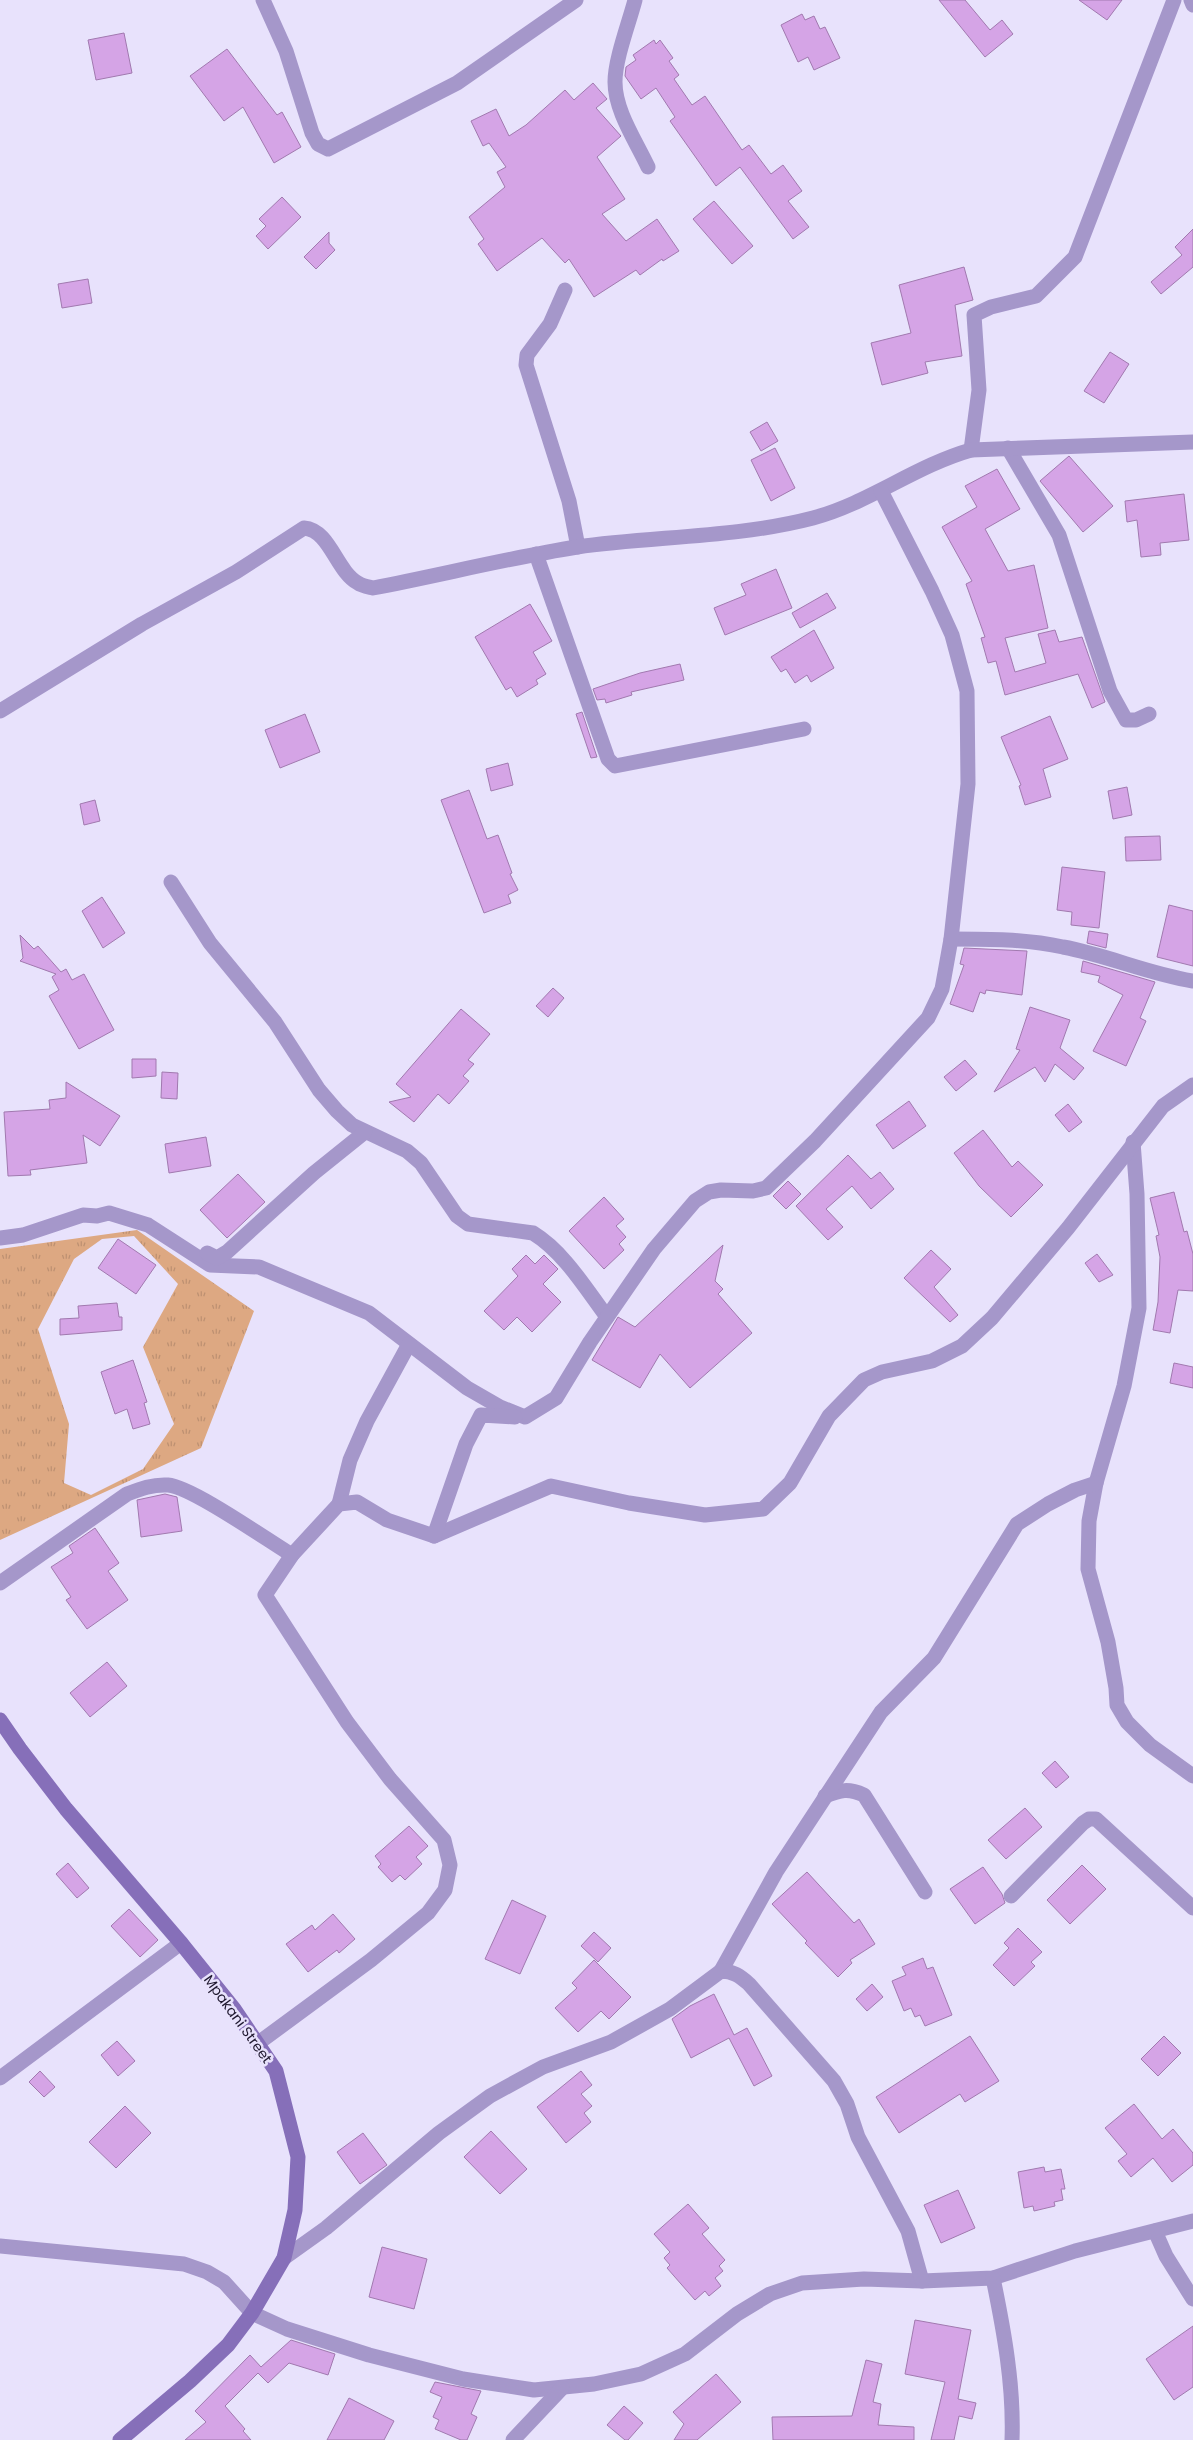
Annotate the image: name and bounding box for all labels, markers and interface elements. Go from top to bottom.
street label: Mpakani Street [199,1971,277,2067]

